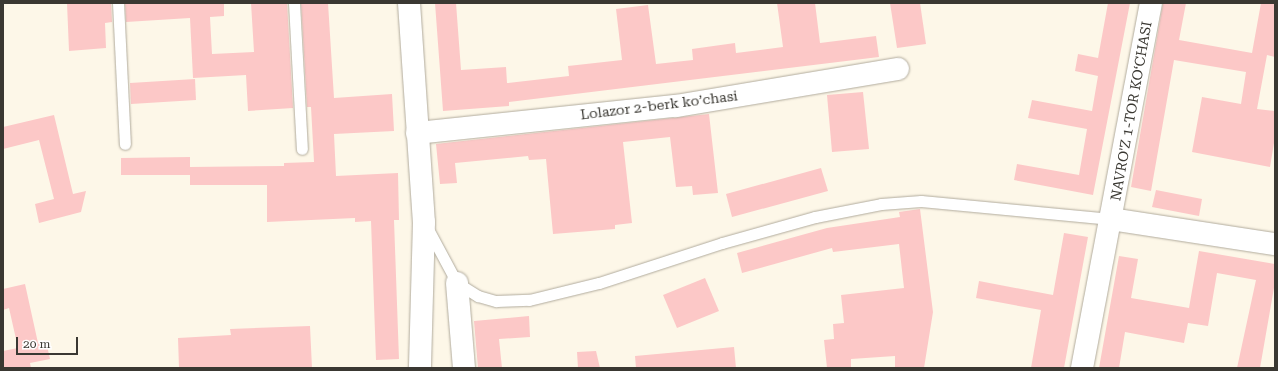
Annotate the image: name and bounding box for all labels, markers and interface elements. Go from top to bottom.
street label: NAVRO'Z 1-TOR KO‘CHASI [1107,20,1155,202]
street label: Lolazor 2-berk koʼchasi [579,87,739,123]
scale bar [18,329,80,355]
text: 20 m [23,337,50,351]

